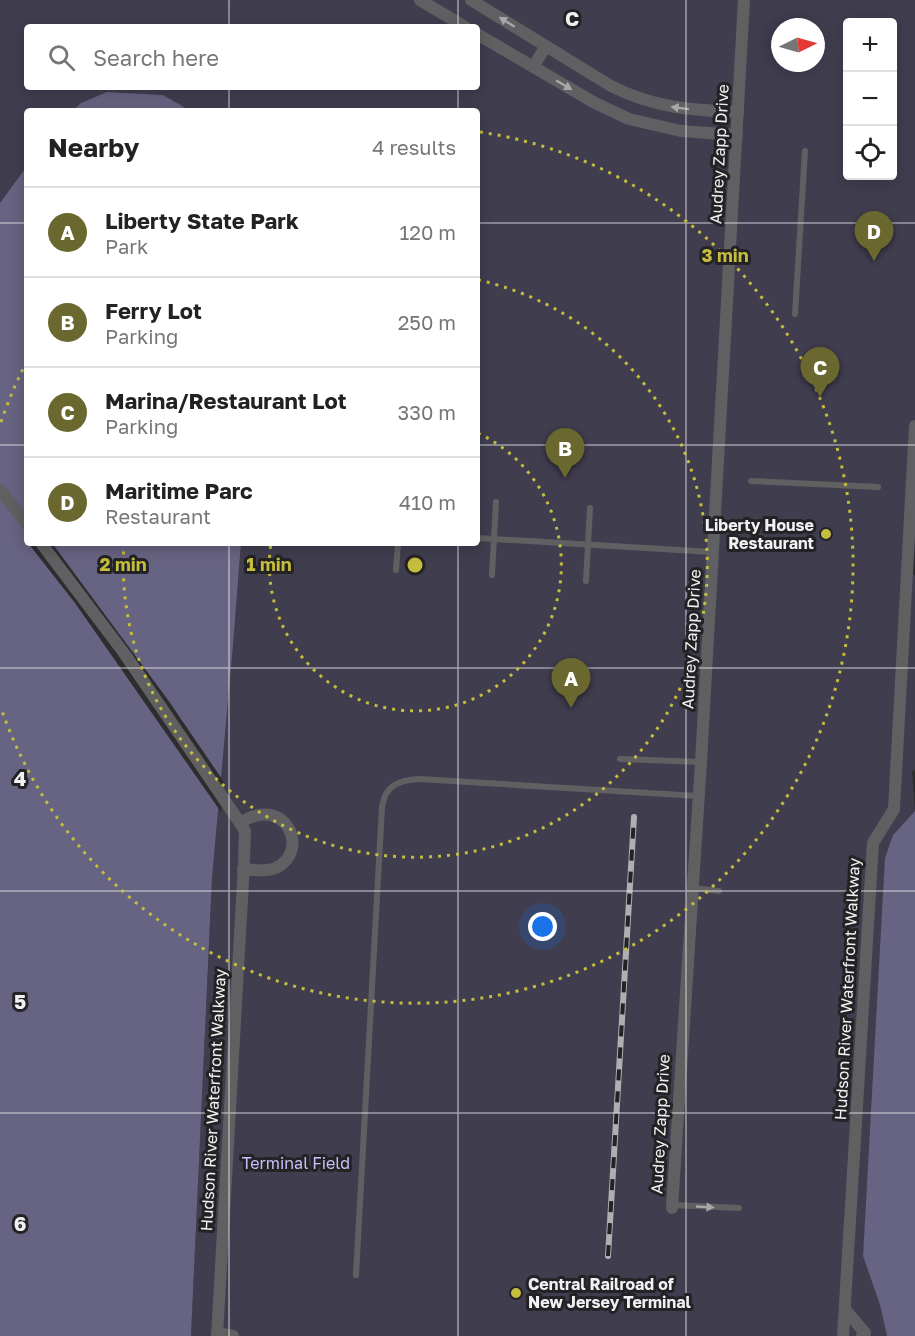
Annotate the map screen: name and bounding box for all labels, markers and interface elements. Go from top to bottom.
text: C [565,6,579,30]
one-way arrow [499,17,515,28]
north arrow [771,18,825,72]
map controls [843,18,897,180]
button: + [843,18,897,72]
search box [24,24,480,90]
icon: search [45,41,78,74]
text: Search here [93,44,219,71]
button: − [843,72,897,126]
one-way arrow [555,80,572,90]
street label: Audrey Zapp Drive [705,84,733,224]
one-way arrow [670,103,689,113]
button: locate [843,126,897,180]
text: Nearby [48,132,139,163]
text: 4 results [372,135,456,159]
text: Liberty State Park [105,207,299,234]
pin: D [854,212,894,261]
text: A [60,220,75,244]
text: 120 m [400,220,456,244]
text: Park [105,234,148,258]
text: 3 min [701,244,749,266]
text: Ferry Lot [105,297,202,324]
text: B [60,310,75,334]
text: 250 m [398,310,456,334]
text: Parking [105,324,178,348]
pin: C [800,348,840,397]
text: Marina/Restaurant Lot [105,387,346,414]
text: C [60,400,75,424]
text: 330 m [398,400,456,424]
text: Parking [105,414,178,438]
pin: B [546,428,584,478]
text: Maritime Parc [105,477,253,504]
text: D [60,490,75,514]
text: 410 m [399,490,456,514]
text: Restaurant [105,504,211,528]
place label: Liberty House Restaurant [705,515,814,553]
marker: Liberty House Restaurant [819,527,833,541]
text: 2 min [99,553,147,575]
text: 1 min [246,553,292,575]
centre of rings [405,555,425,575]
street label: Audrey Zapp Drive [677,569,705,709]
pin: A [552,658,590,708]
text: 4 [14,766,26,790]
street label: Hudson River Waterfront Walkway [830,857,864,1121]
your location [528,912,557,941]
street label: Hudson River Waterfront Walkway [196,968,230,1232]
text: 5 [14,989,26,1013]
street label: Audrey Zapp Drive [646,1054,674,1194]
park label: Terminal Field [242,1153,350,1173]
one-way arrow [696,1202,715,1211]
text: 6 [14,1211,26,1235]
place label: Central Railroad of New Jersey Terminal [528,1274,691,1312]
marker: Central Railroad of New Jersey Terminal [509,1286,523,1300]

